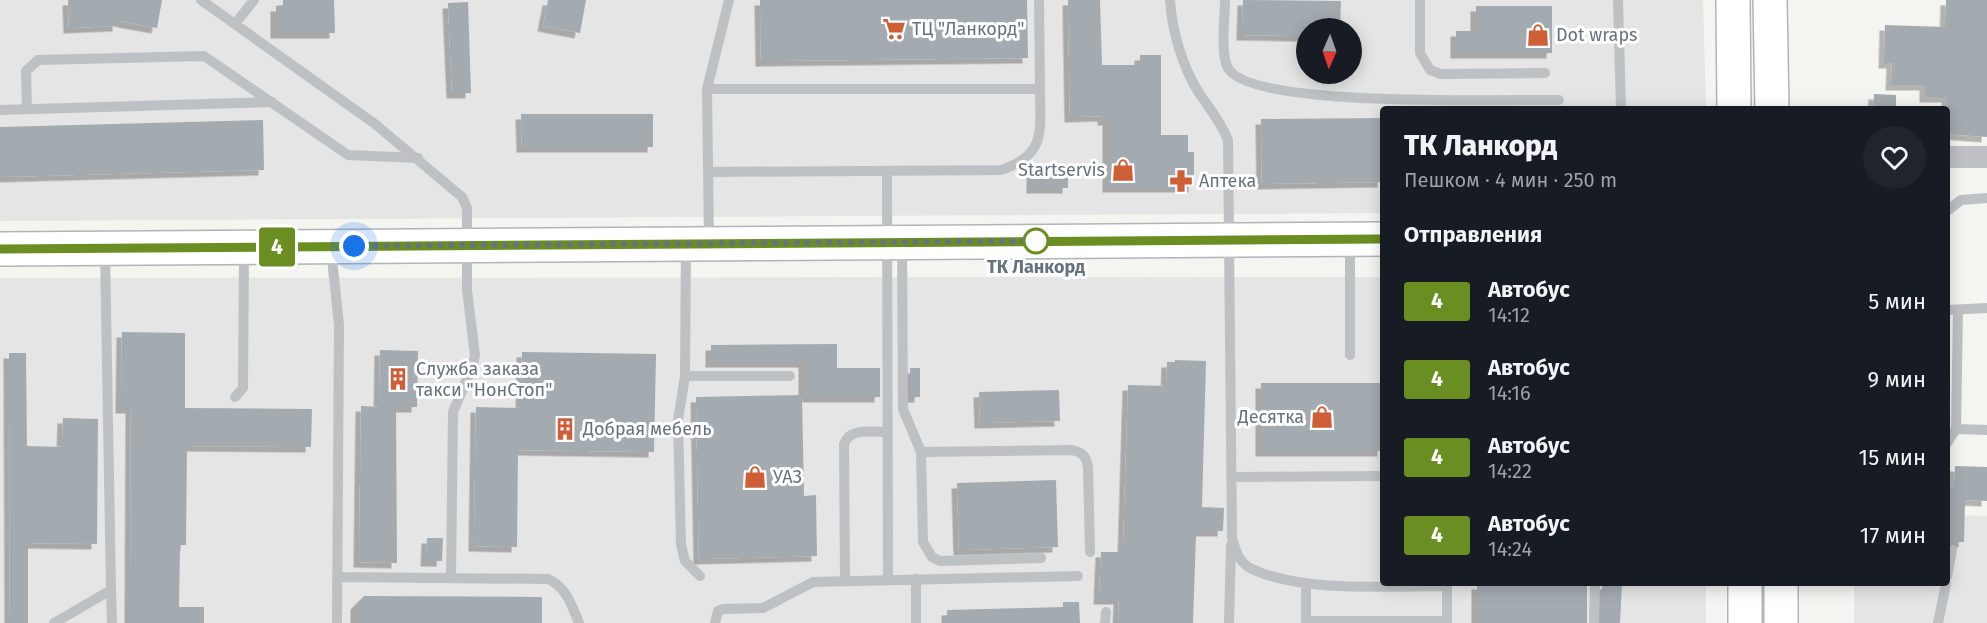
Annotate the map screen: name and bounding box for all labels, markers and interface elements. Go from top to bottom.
supermarket icon: ТЦ "Ланкорд" [881,16,907,42]
place label: ТЦ "Ланкорд" [912,18,1024,40]
north arrow [1296,18,1362,84]
map controls [1296,18,1362,84]
shop icon: Dot wraps [1525,22,1551,48]
place label: Dot wraps [1556,24,1638,46]
button: heart [1863,126,1926,189]
text: ТК Ланкорд [1404,129,1557,162]
shop icon: Startservis [1110,157,1136,183]
place label: Startservis [1018,159,1105,181]
pharmacy icon: Аптека [1168,168,1194,194]
text: Пешком · 4 мин · 250 m [1404,168,1617,192]
place label: Аптека [1199,170,1256,192]
text: Отправления [1404,221,1542,248]
line badge: 4 [258,228,296,266]
marker: ТК Ланкорд [1023,228,1049,254]
your location [339,231,369,261]
text: 4 [271,234,283,260]
place label: ТК Ланкорд [987,256,1085,278]
text: Автобус [1488,276,1570,303]
text: 4 [1431,288,1443,314]
text: 5 мин [1868,288,1926,315]
text: 14:12 [1488,303,1530,327]
text: Автобус [1488,354,1570,381]
place label: Служба заказа такси "НонСтоп" [416,358,552,401]
building icon: Служба заказа такси "НонСтоп" [385,366,411,392]
text: 4 [1431,366,1443,392]
text: 9 мин [1868,366,1926,393]
text: 14:16 [1488,381,1531,405]
shop icon: Десятка [1309,404,1335,430]
place label: Десятка [1237,406,1304,428]
building icon: Добрая мебель [552,416,578,442]
place label: Добрая мебель [582,418,712,440]
text: Автобус [1488,432,1570,459]
text: 4 [1431,444,1443,470]
text: 15 мин [1859,444,1926,471]
text: 14:22 [1488,459,1532,483]
shop icon: УАЗ [742,464,768,490]
place label: УАЗ [773,466,802,488]
text: Автобус [1488,510,1570,537]
text: 4 [1431,522,1443,548]
text: 17 мин [1860,522,1926,549]
text: 14:24 [1488,537,1532,561]

